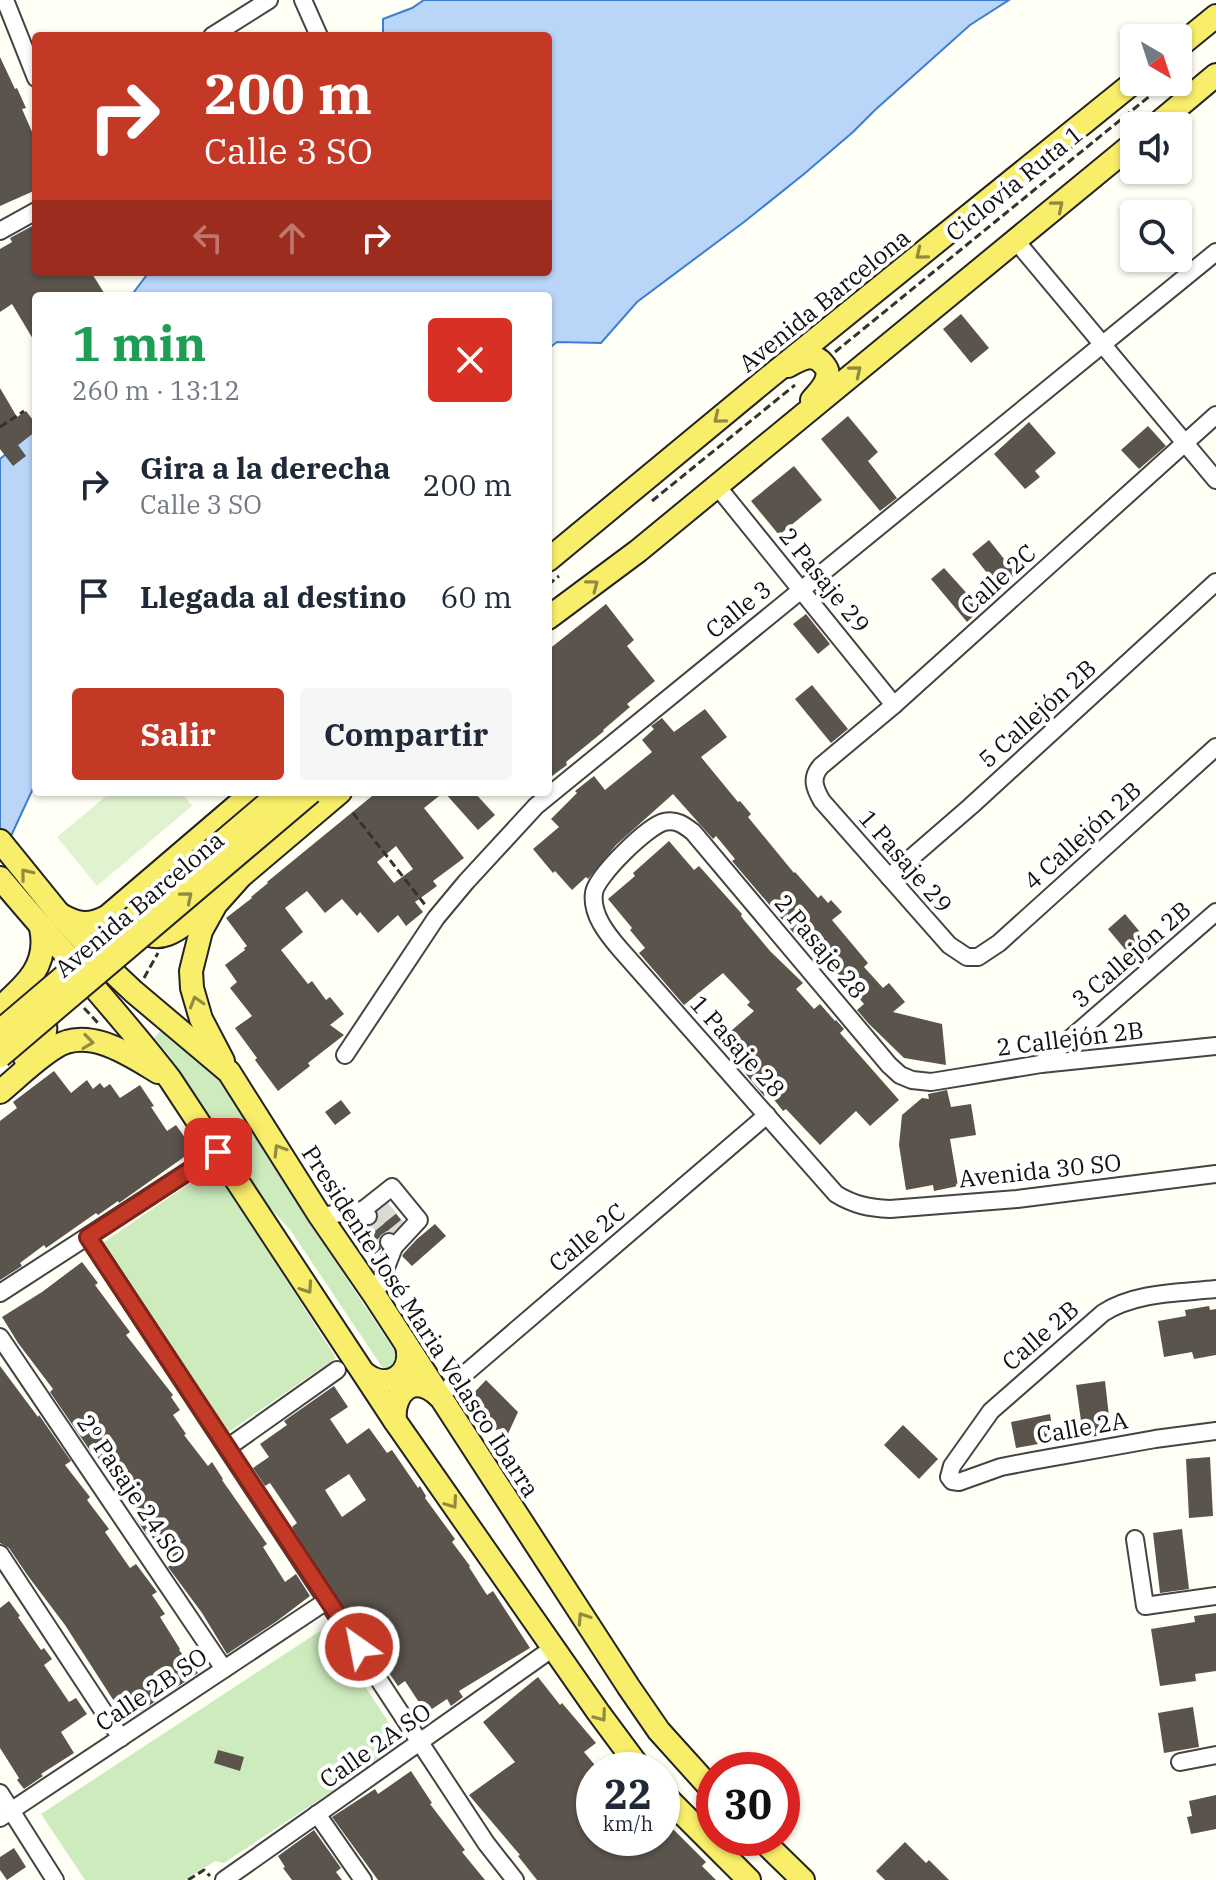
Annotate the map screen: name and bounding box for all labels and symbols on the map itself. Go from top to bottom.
north arrow [1120,24,1192,96]
street label: Ciclovía Ruta 1 [939,118,1089,248]
one-way arrow [1048,201,1063,216]
street label: Avenida Barcelona [732,221,916,379]
one-way arrow [915,245,930,259]
one-way arrow [847,366,862,380]
one-way arrow [714,408,729,423]
street label: 2 Pasaje 29 [773,521,877,639]
street label: Calle 2C [953,537,1043,621]
street label: Calle 3 [699,573,777,645]
one-way arrow [584,580,599,594]
street label: 5 Callejón 2B [971,652,1103,774]
street label: 4 Callejón 2B [1016,774,1148,896]
street label: 1 Pasaje 29 [852,803,960,919]
street label: Avenida Barcelona [48,824,230,984]
one-way arrow [22,868,36,883]
street label: 2 Pasaje 28 [768,887,874,1005]
one-way arrow [178,892,193,907]
street label: 3 Callejón 2B [1065,893,1197,1015]
street label: 1 Pasaje 28 [684,988,792,1104]
one-way arrow [189,996,205,1010]
street label: 2 Callejón 2B [995,1013,1145,1063]
one-way arrow [82,1033,95,1050]
pin [184,1118,252,1186]
street label: Presidente José Maria Velasco Ibarra [295,1139,547,1503]
one-way arrow [273,1145,288,1159]
street label: Avenida 30 SO [957,1146,1123,1194]
street label: Calle 2C [542,1195,632,1279]
one-way arrow [297,1279,312,1293]
street label: Calle 2B [995,1293,1085,1377]
street label: Calle 2A [1034,1403,1131,1451]
street label: 2º Pasaje 24 SO [70,1408,194,1570]
one-way arrow [442,1495,457,1509]
position arrow [317,1605,401,1689]
one-way arrow [578,1612,593,1627]
street label: Calle 2B SO [89,1640,213,1738]
street label: Calle 2A SO [313,1695,437,1795]
one-way arrow [591,1708,606,1722]
speed limit sign: 30 [696,1752,800,1856]

